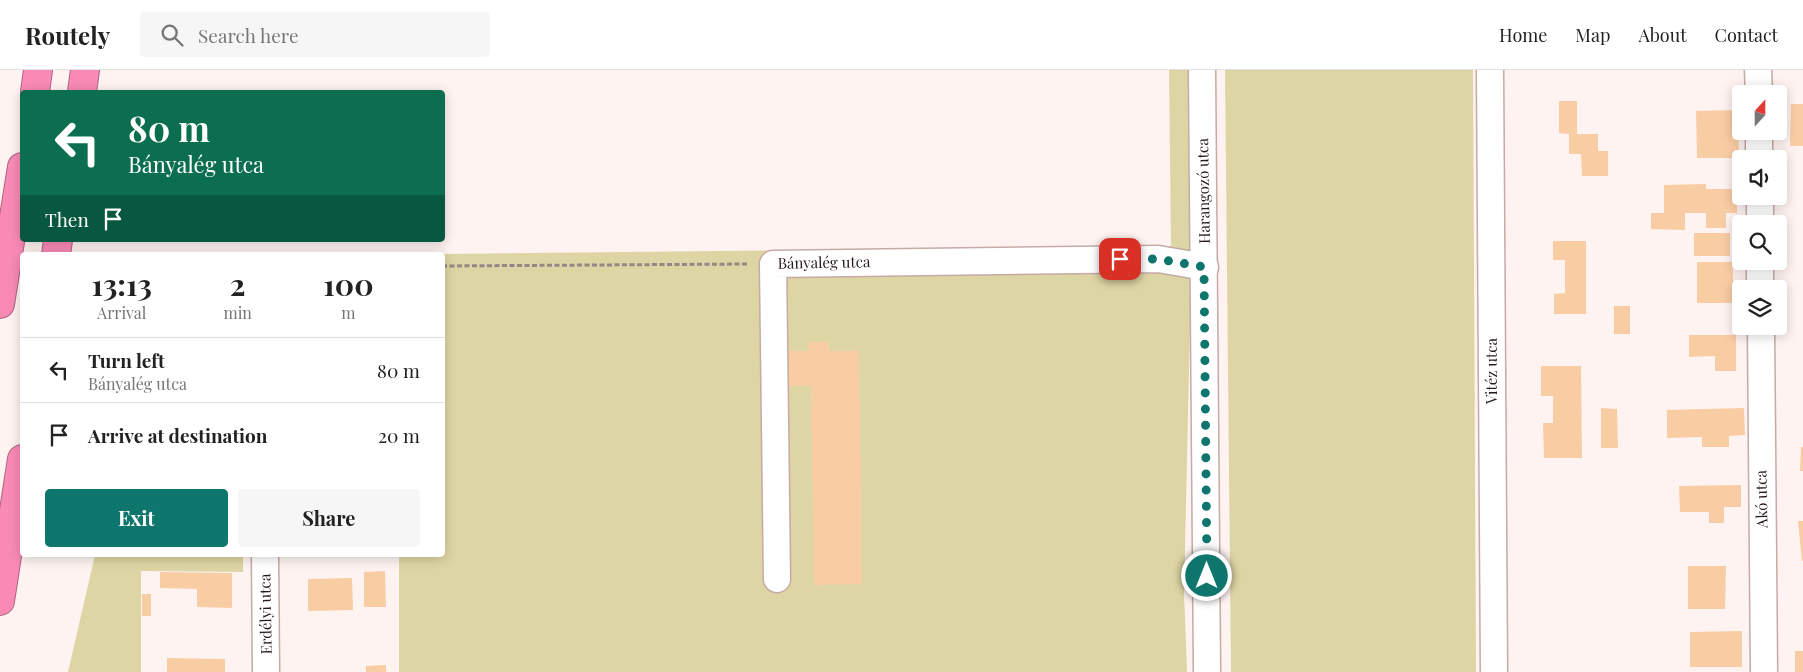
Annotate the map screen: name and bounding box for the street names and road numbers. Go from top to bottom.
street label: Harangozó utca [1192,138,1214,244]
street label: Bányalég utca [777,251,871,273]
street label: Vitéz utca [1481,337,1501,405]
street label: Akó utca [1750,469,1772,529]
street label: Erdélyi utca [254,573,276,654]

